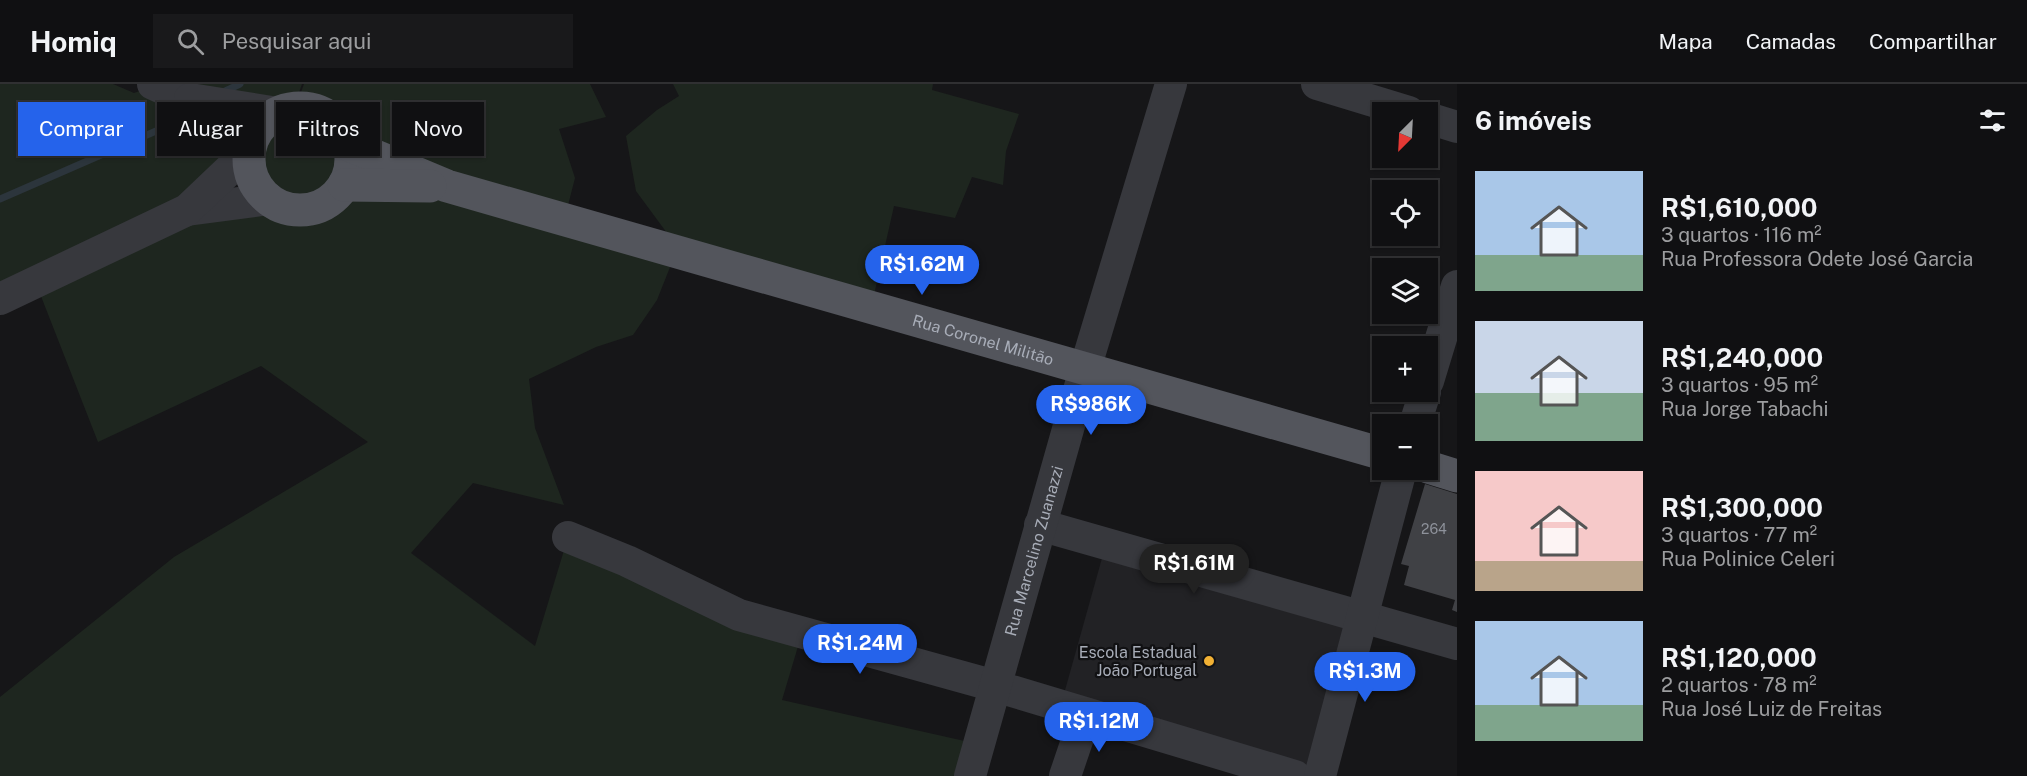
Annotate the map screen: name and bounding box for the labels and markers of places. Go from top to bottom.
pin: R$1.62M [867,245,977,296]
pin: R$986K [1042,385,1140,436]
pin: R$1.61M [1139,544,1249,595]
pin: R$1.24M [805,624,915,675]
place label: Escola Estadual João Portugal [1079,643,1197,680]
pin: R$1.3M [1316,652,1414,703]
marker: Escola Estadual João Portugal [1202,654,1216,668]
pin: R$1.12M [1044,702,1154,753]

